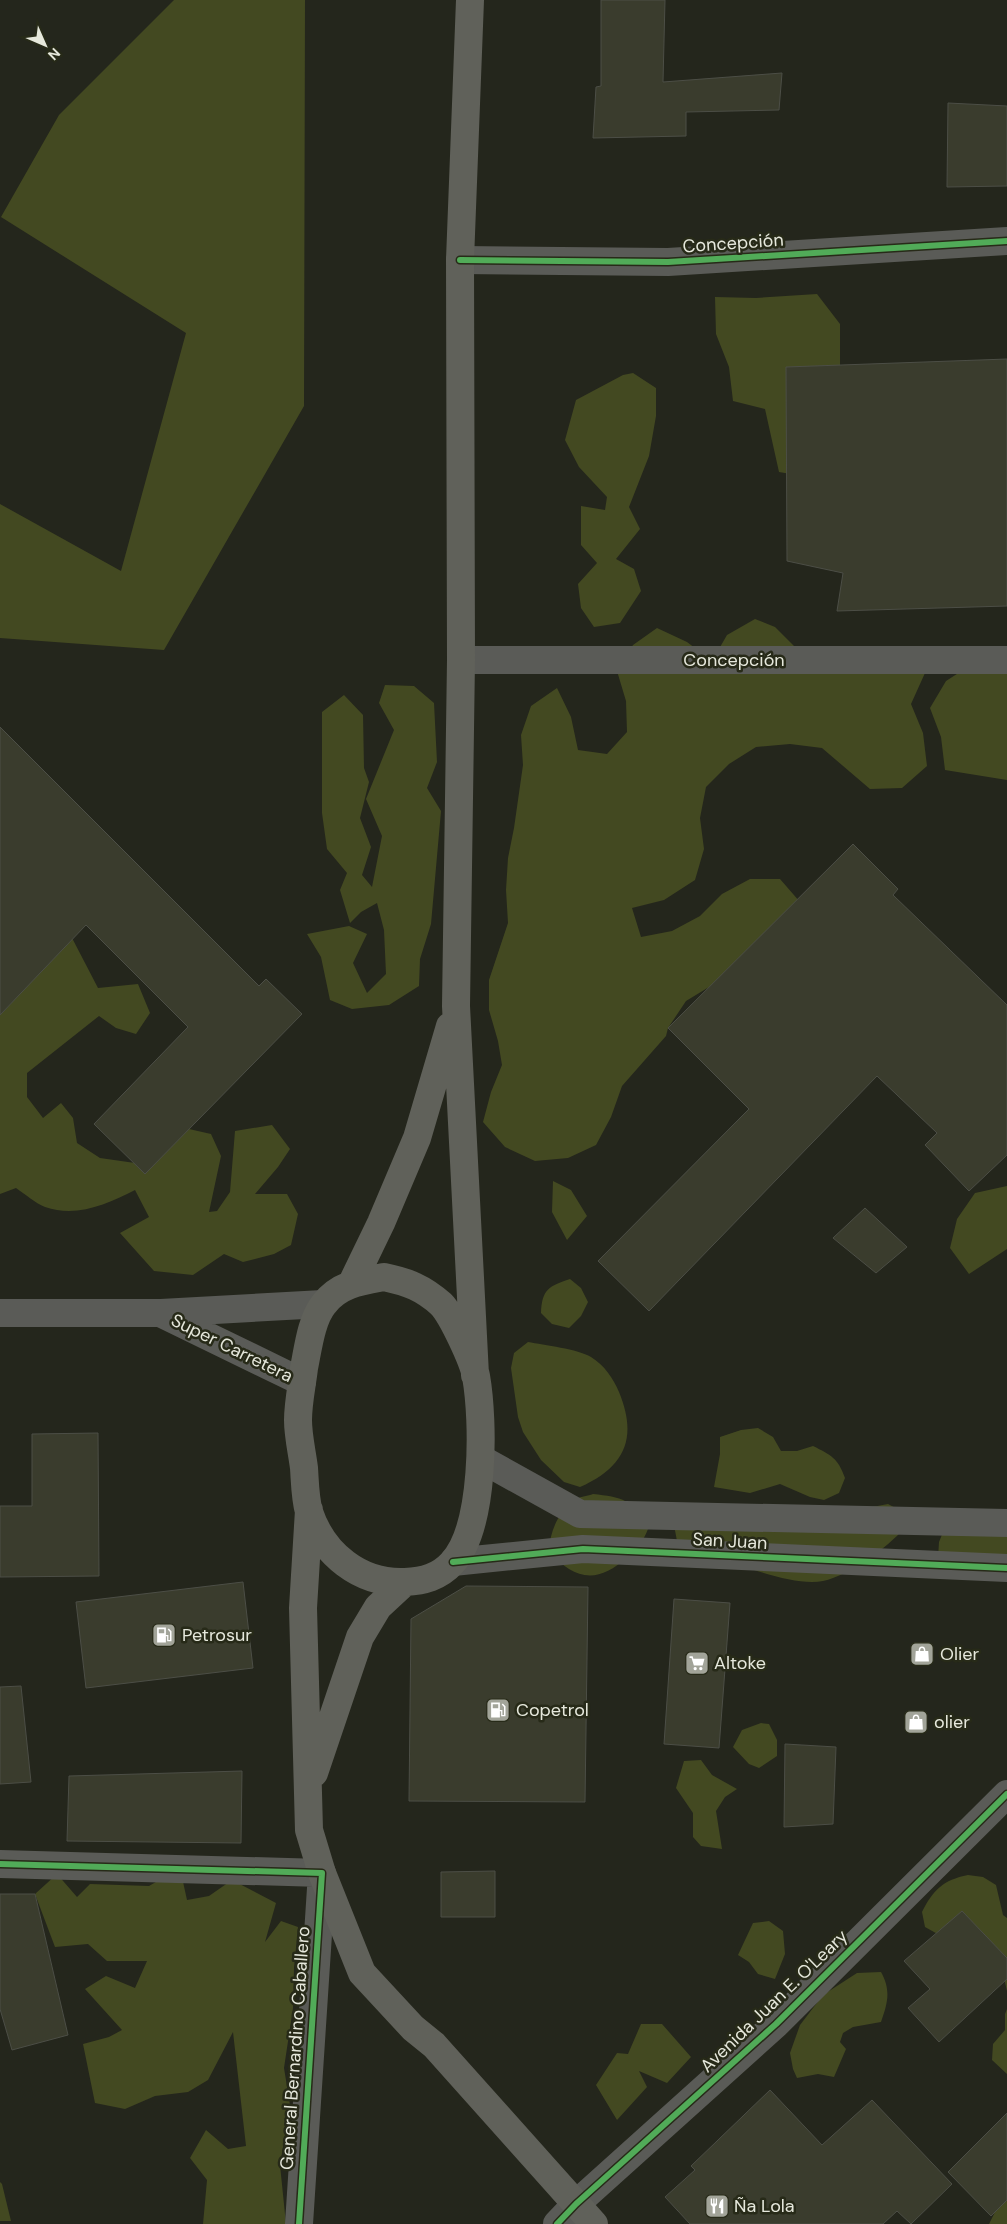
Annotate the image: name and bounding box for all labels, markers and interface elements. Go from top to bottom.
north arrow [20,20,70,70]
text: N [44,44,64,64]
street label: Concepción [682,227,784,259]
street label: Concepción [683,648,785,672]
street label: Super Carretera [167,1308,297,1388]
street label: San Juan [692,1527,768,1555]
fuel station icon: Petrosur [151,1622,177,1648]
place label: Petrosur [182,1623,252,1647]
shop icon: Olier [909,1641,935,1667]
place label: Olier [940,1642,979,1666]
supermarket icon: Altoke [684,1650,710,1676]
place label: Altoke [714,1651,766,1675]
fuel station icon: Copetrol [485,1697,511,1723]
place label: Copetrol [516,1698,589,1722]
shop icon: olier [903,1709,929,1735]
place label: olier [934,1710,970,1734]
street label: Avenida Juan E. O'Leary [695,1924,853,2078]
street label: General Bernardino Caballero [275,1925,315,2171]
restaurant icon: Ña Lola [704,2193,730,2219]
place label: Ña Lola [734,2194,795,2218]

